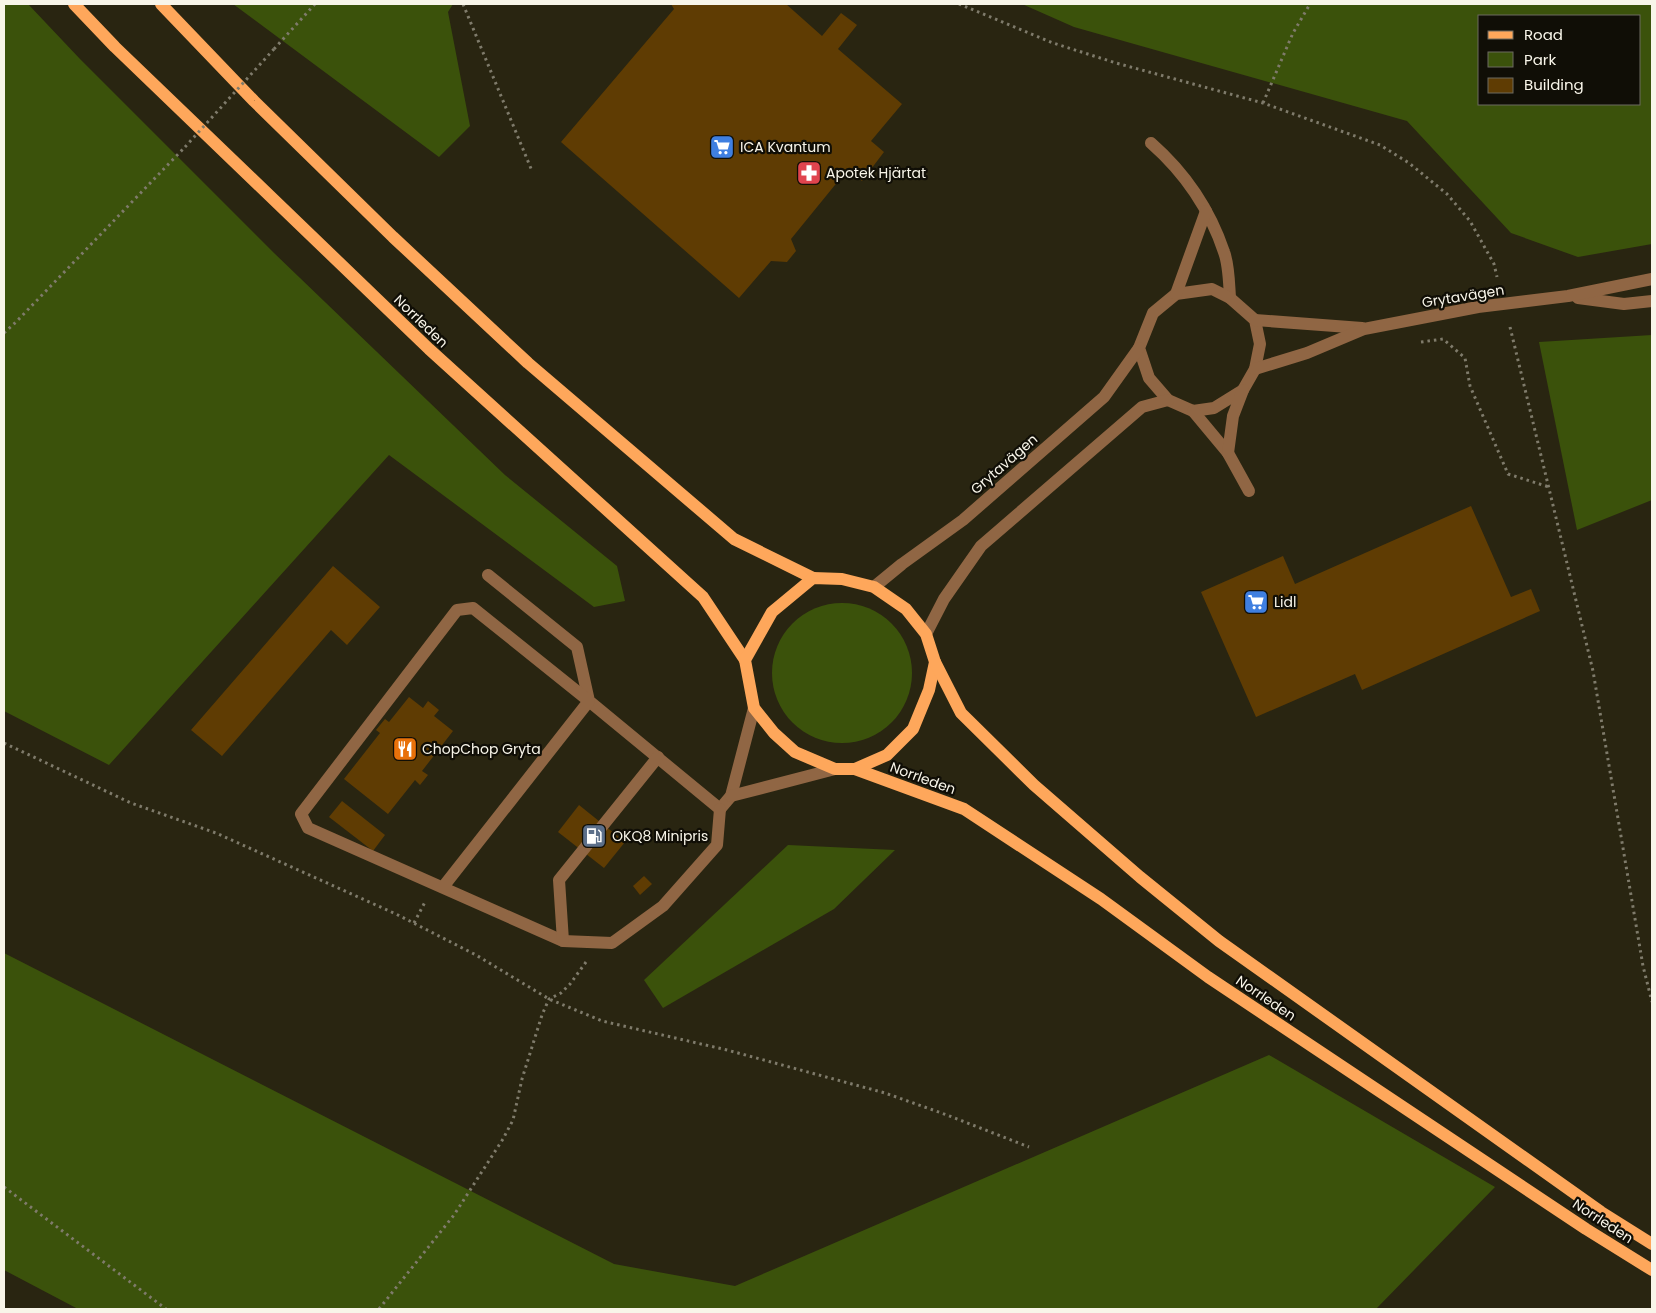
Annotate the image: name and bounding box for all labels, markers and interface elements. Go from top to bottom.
legend [1478,15,1641,105]
text: Road [1524,24,1563,45]
text: Park [1524,49,1556,70]
text: Building [1524,74,1584,95]
supermarket icon: ICA Kvantum [709,134,735,160]
place label: ICA Kvantum [740,137,831,157]
pharmacy icon: Apotek Hjärtat [796,160,822,186]
place label: Apotek Hjärtat [826,163,926,183]
street label: Grytavägen [1420,280,1506,312]
street label: Norrleden [389,290,453,352]
street label: Grytavägen [966,429,1042,499]
supermarket icon: Lidl [1243,589,1269,615]
place label: Lidl [1274,592,1296,612]
restaurant icon: ChopChop Gryta [392,736,418,762]
place label: ChopChop Gryta [422,739,541,759]
street label: Norrleden [887,757,959,799]
fuel station icon: OKQ8 Minipris [581,823,607,849]
place label: OKQ8 Minipris [612,826,708,846]
street label: Norrleden [1232,971,1300,1025]
street label: Norrleden [1569,1194,1637,1248]

